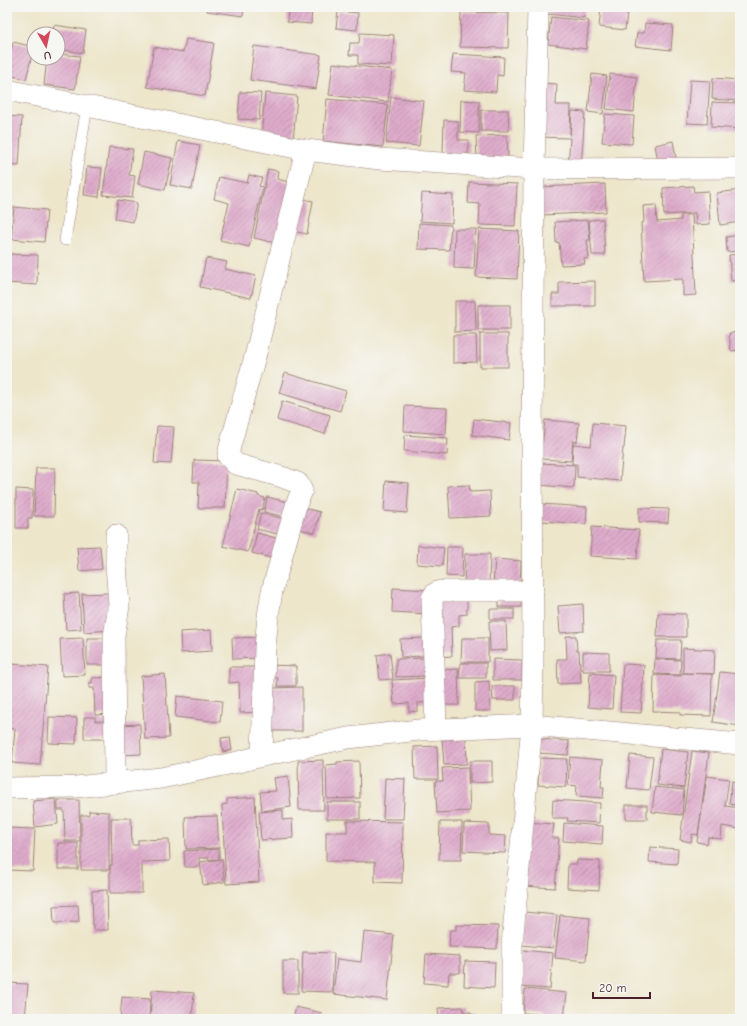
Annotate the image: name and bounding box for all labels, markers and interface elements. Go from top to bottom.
north arrow [26,26,66,66]
text: U [43,48,52,62]
scale bar [593,974,650,1000]
text: 20 m [599,981,627,995]

